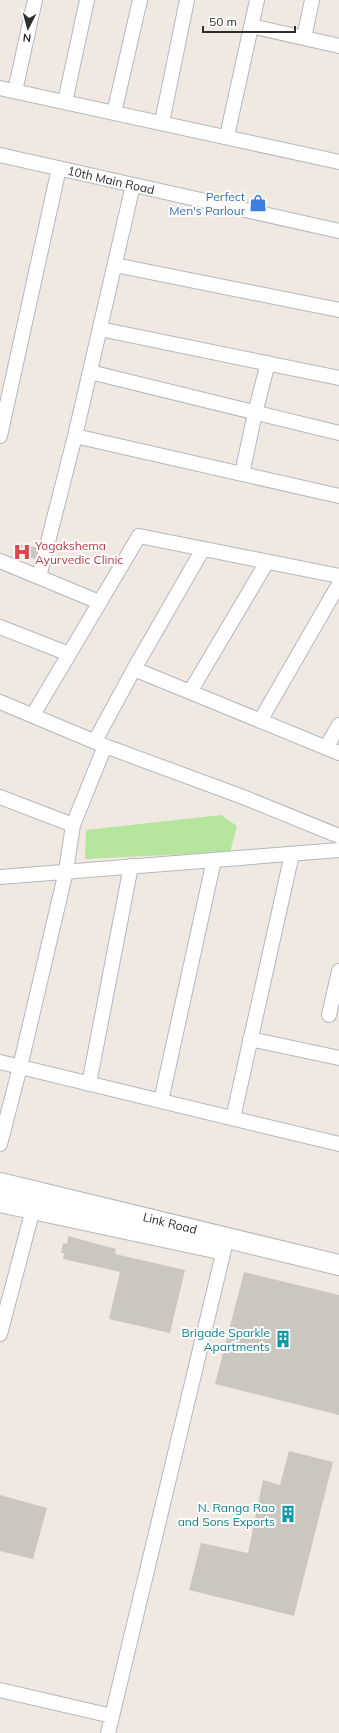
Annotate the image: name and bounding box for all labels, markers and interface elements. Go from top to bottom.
north arrow [8,8,48,48]
scale bar [203,8,295,34]
text: 50 m [209,14,237,29]
text: N [22,31,32,45]
street label: 10th Main Road [66,163,156,197]
place label: Perfect Men's Parlour [169,189,246,218]
shop icon: Perfect Men's Parlour [248,193,268,213]
place label: Yogakshema Ayurvedic Clinic [34,538,123,567]
hospital icon: Yogakshema Ayurvedic Clinic [12,542,32,562]
street label: Link Road [141,1209,199,1237]
place label: Brigade Sparkle Apartments [182,1325,270,1354]
building icon: Brigade Sparkle Apartments [273,1329,293,1349]
place label: N. Ranga Rao and Sons Exports [178,1500,275,1529]
building icon: N. Ranga Rao and Sons Exports [278,1504,298,1524]

